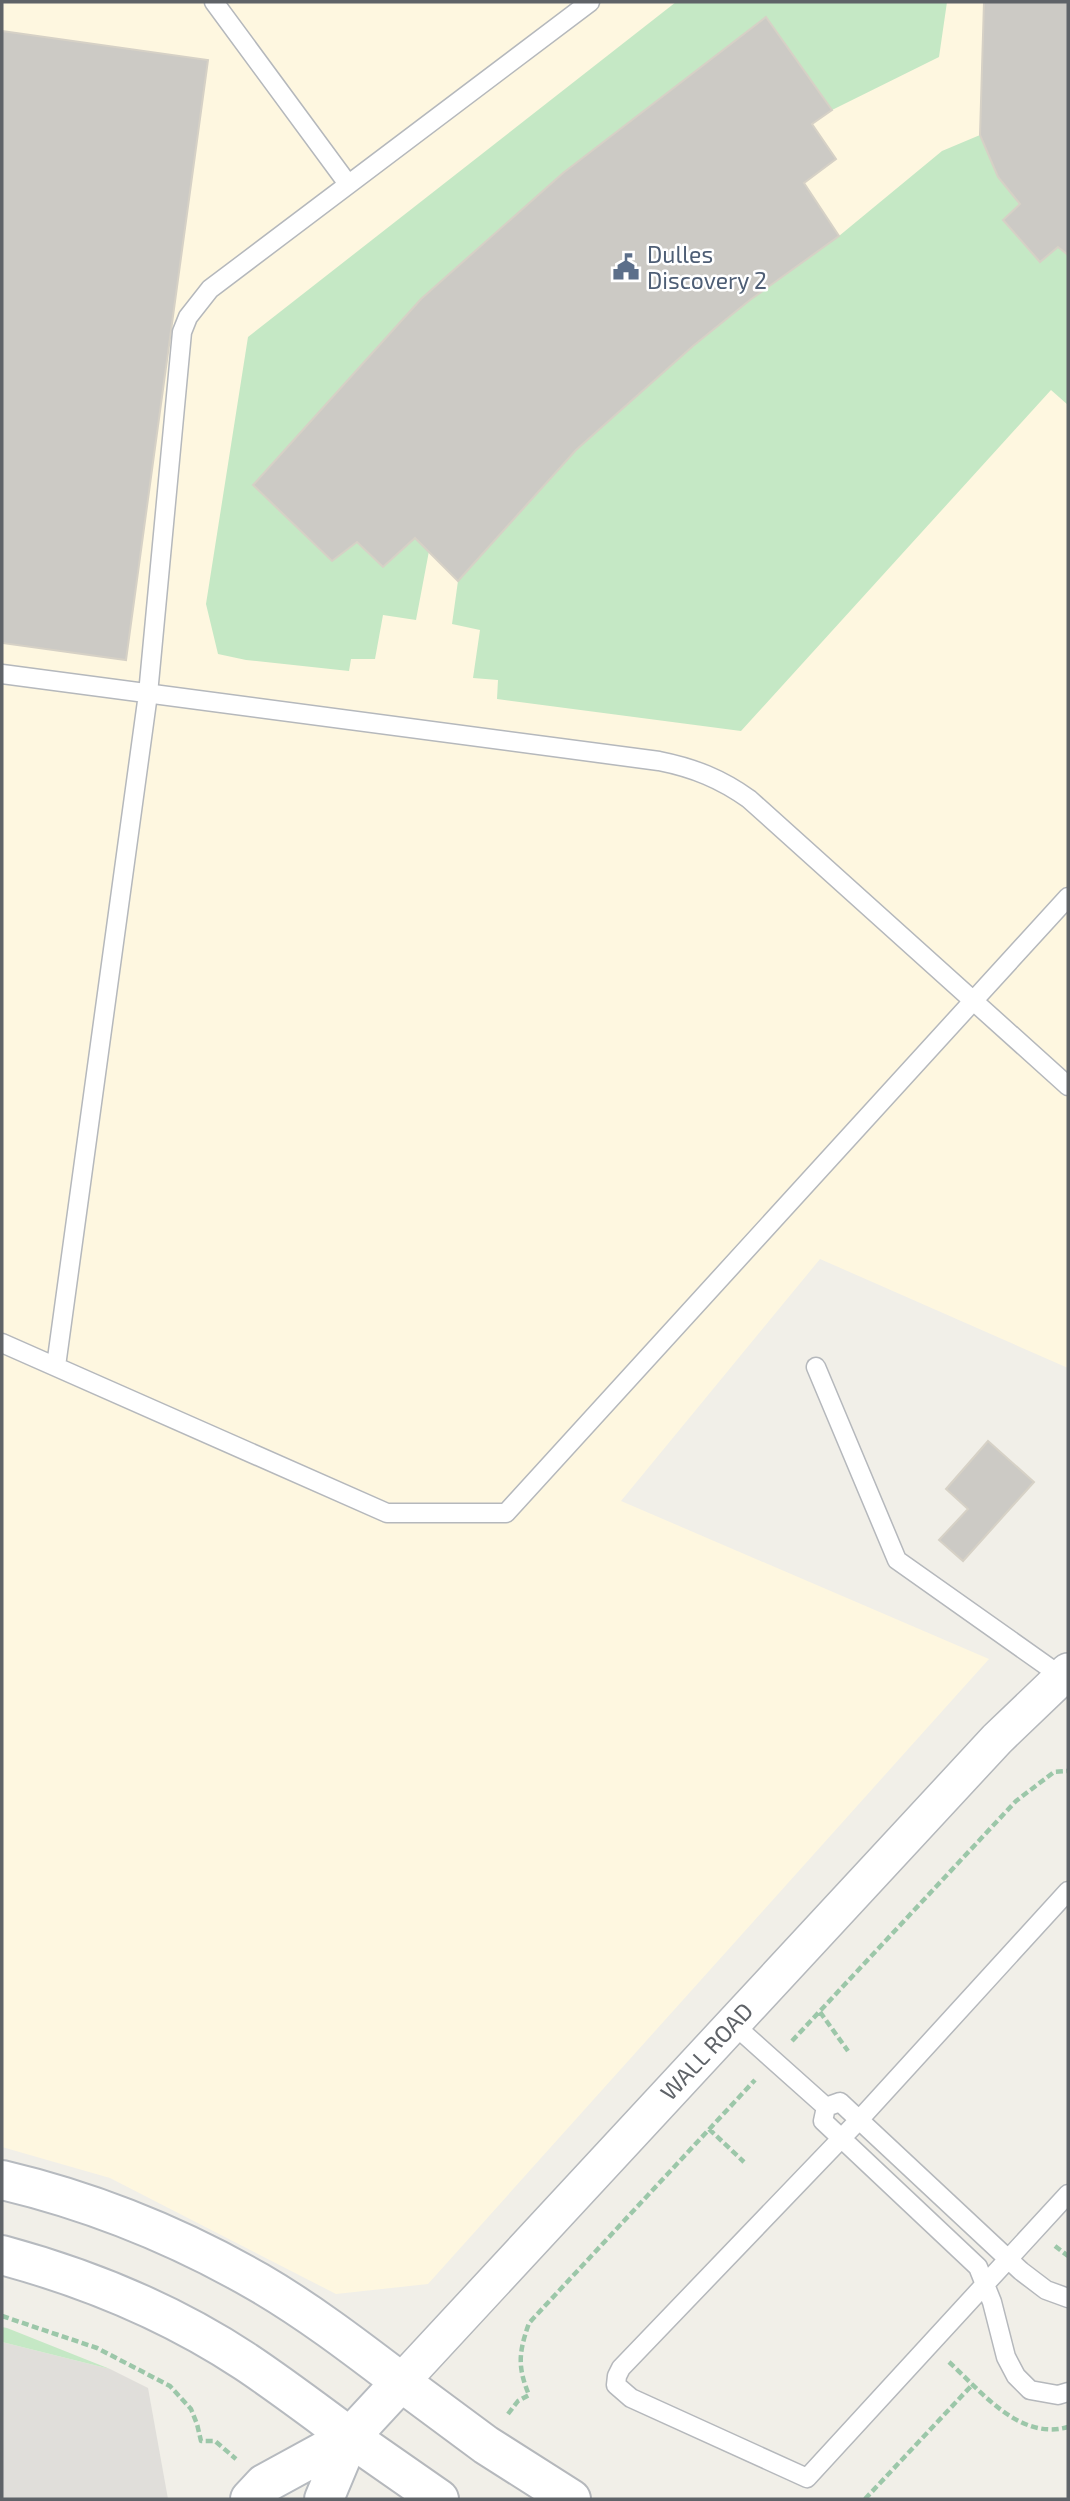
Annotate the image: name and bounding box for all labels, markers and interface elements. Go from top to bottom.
place label: Dulles Discovery 2 [647,240,767,294]
public building icon: Dulles Discovery 2 [611,252,641,282]
street label: WALL ROAD [654,1997,758,2105]

